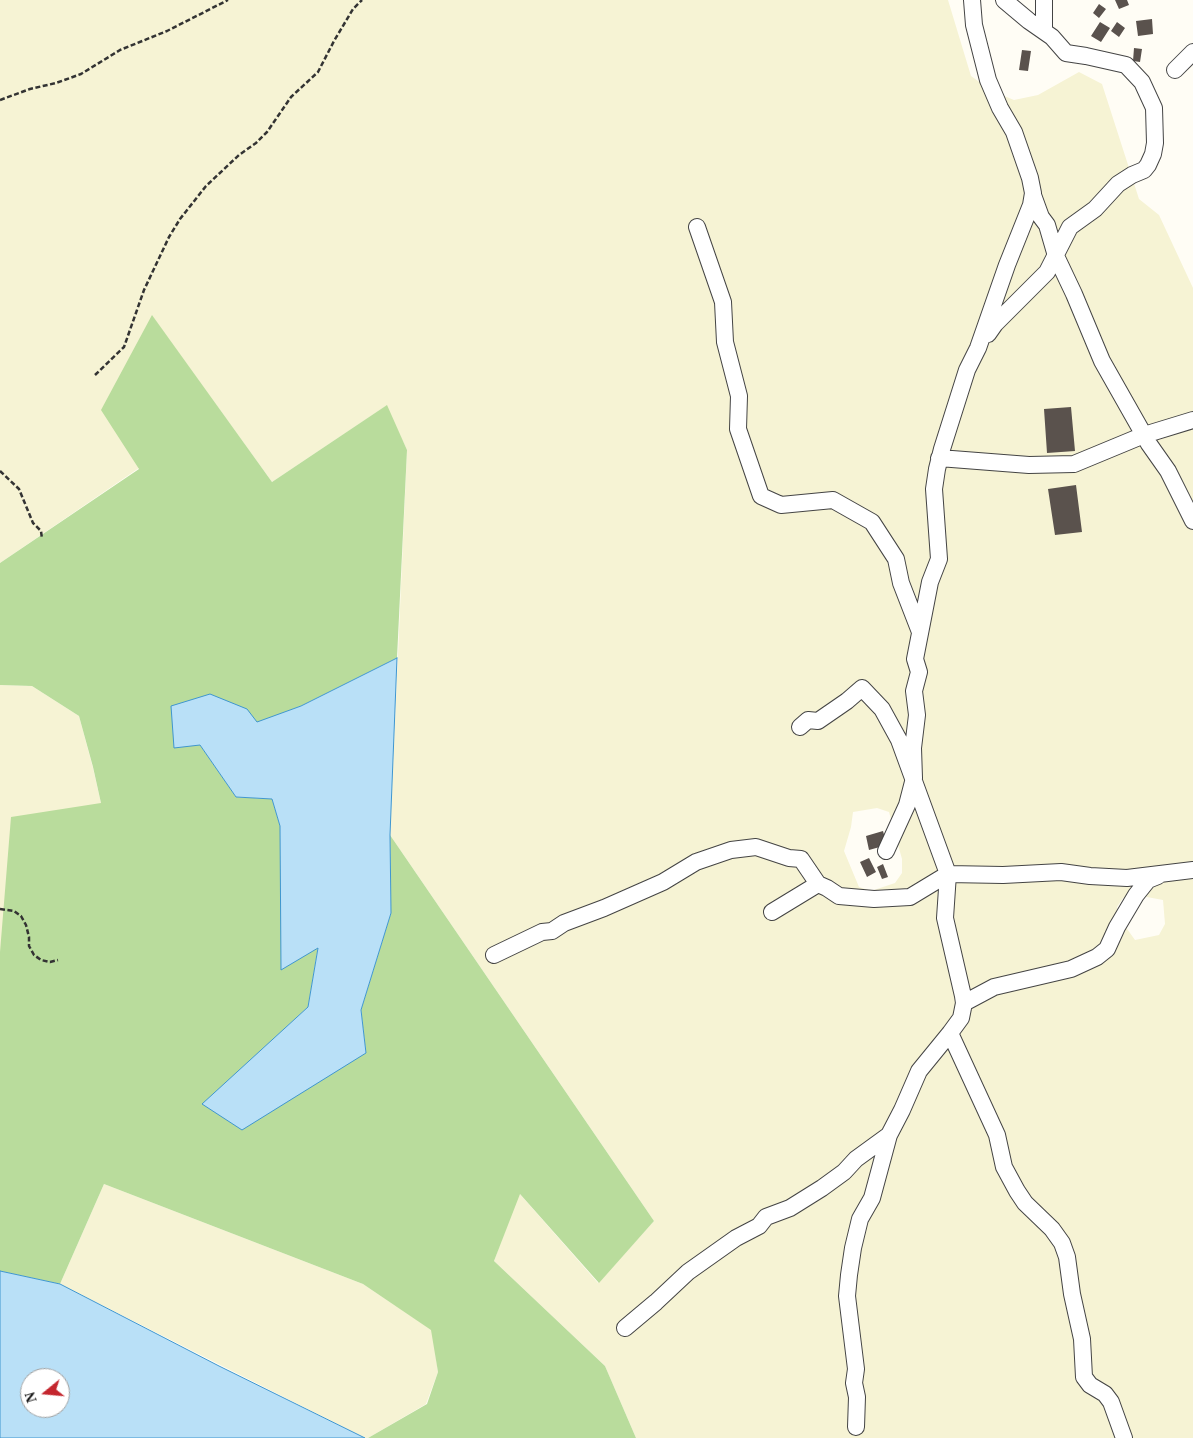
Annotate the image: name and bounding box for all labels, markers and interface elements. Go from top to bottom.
north arrow [20,1368,70,1418]
text: N [22,1390,40,1404]

